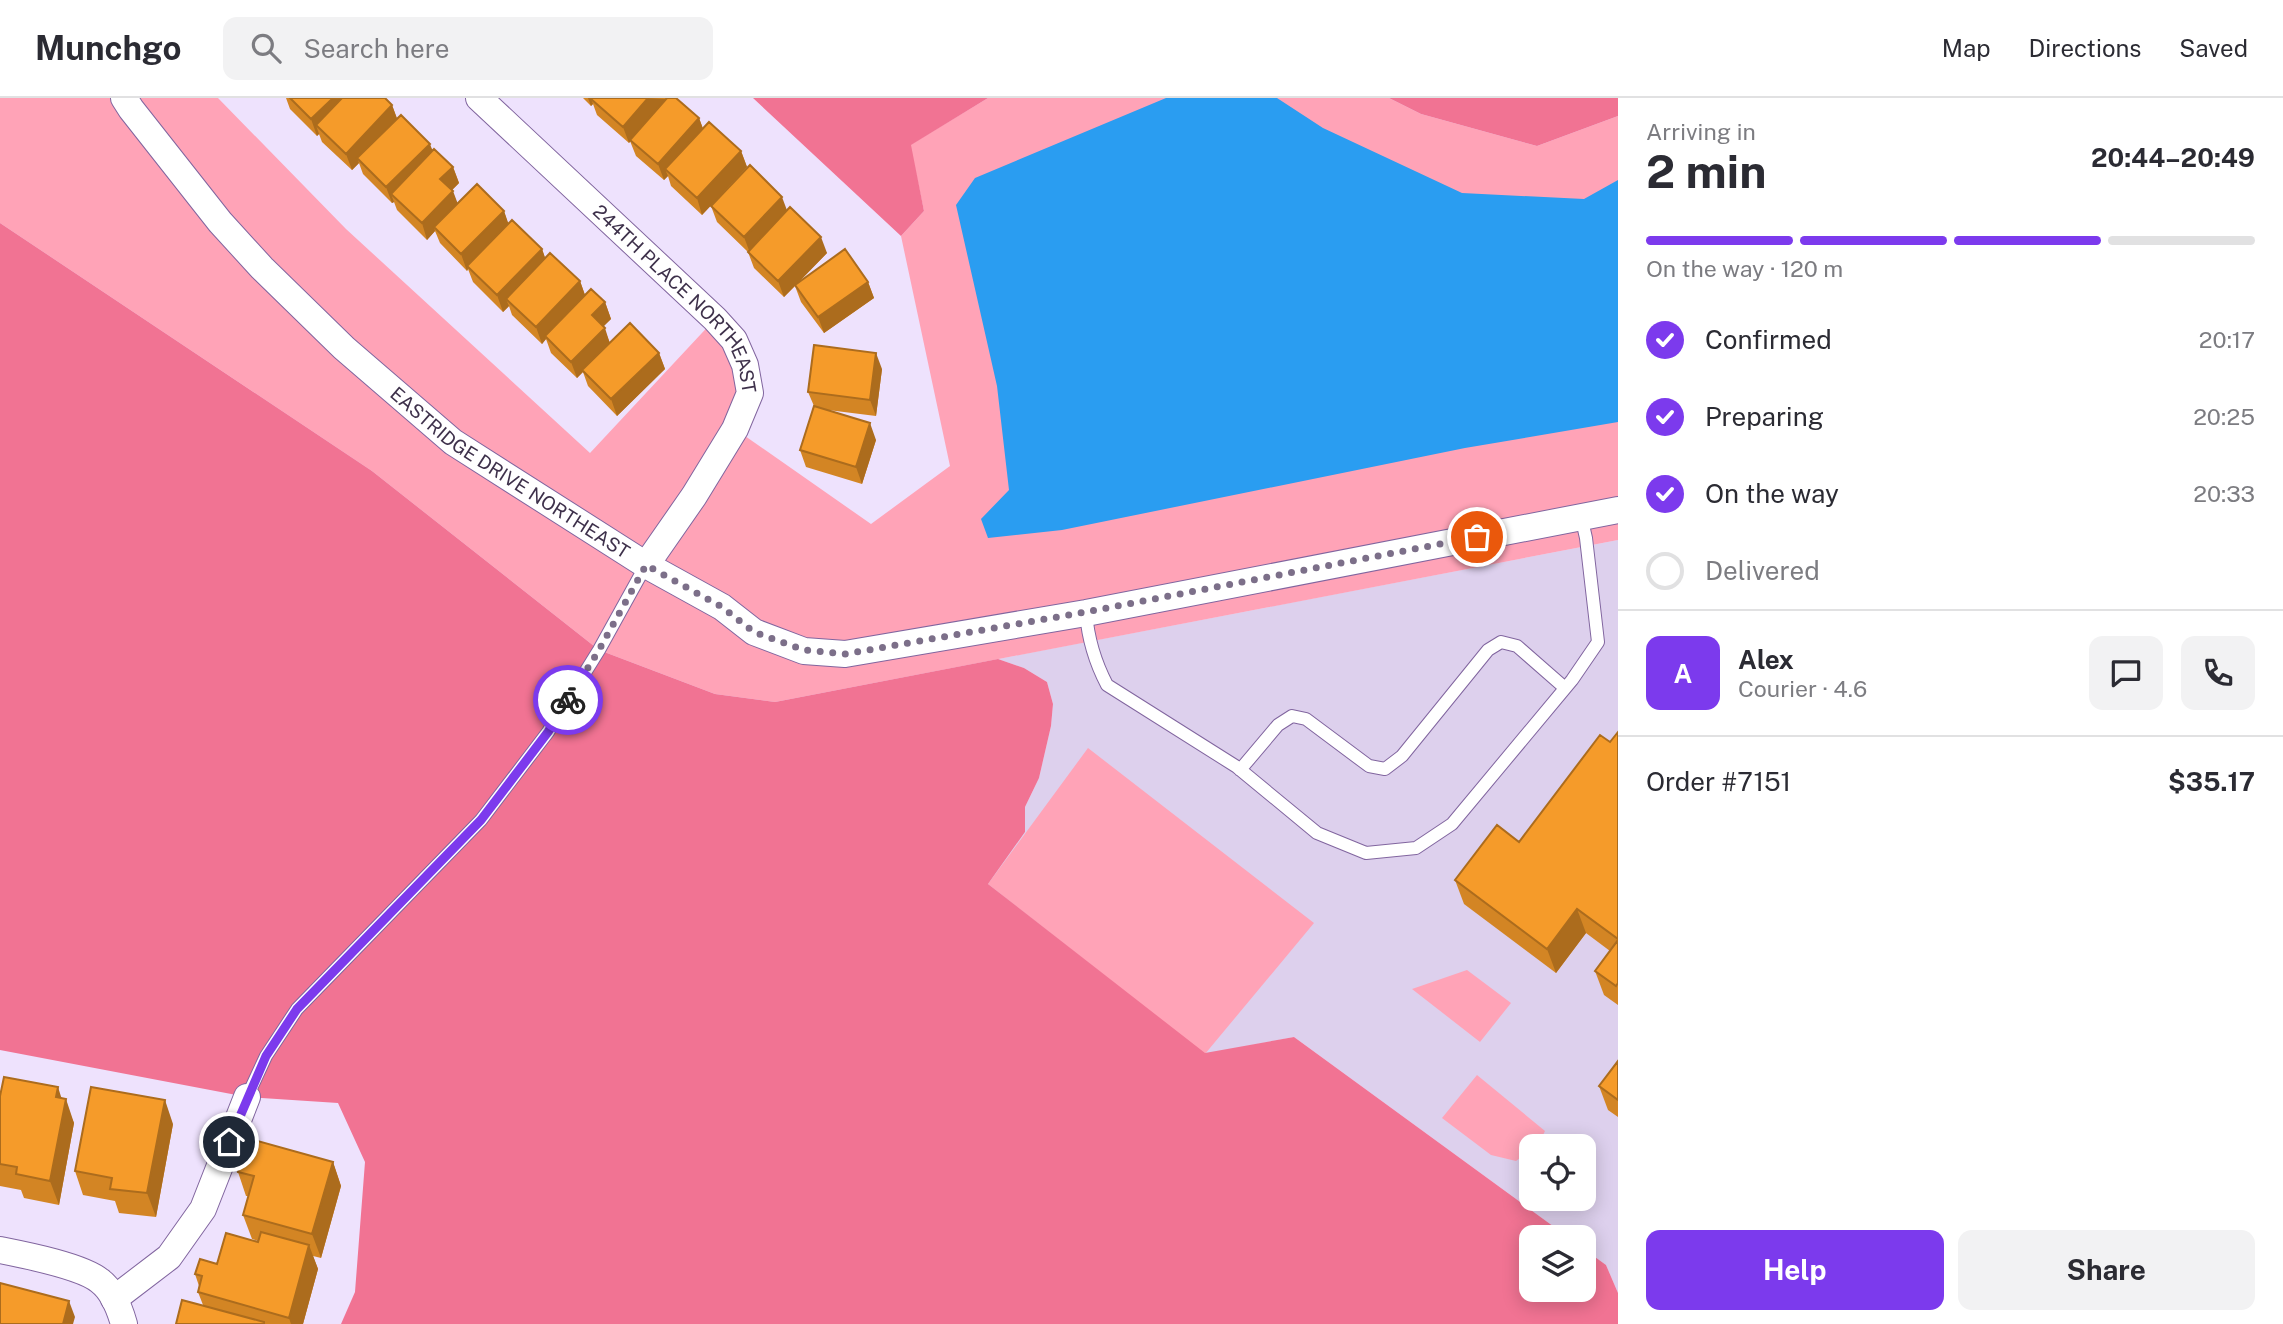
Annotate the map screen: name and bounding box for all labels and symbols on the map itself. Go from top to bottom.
street label: 244TH PLACE NORTHEAST [589,200,761,395]
street label: EASTRIDGE DRIVE NORTHEAST [386,382,634,563]
pin [1447,507,1507,567]
courier [533,665,603,735]
pin [199,1112,259,1172]

